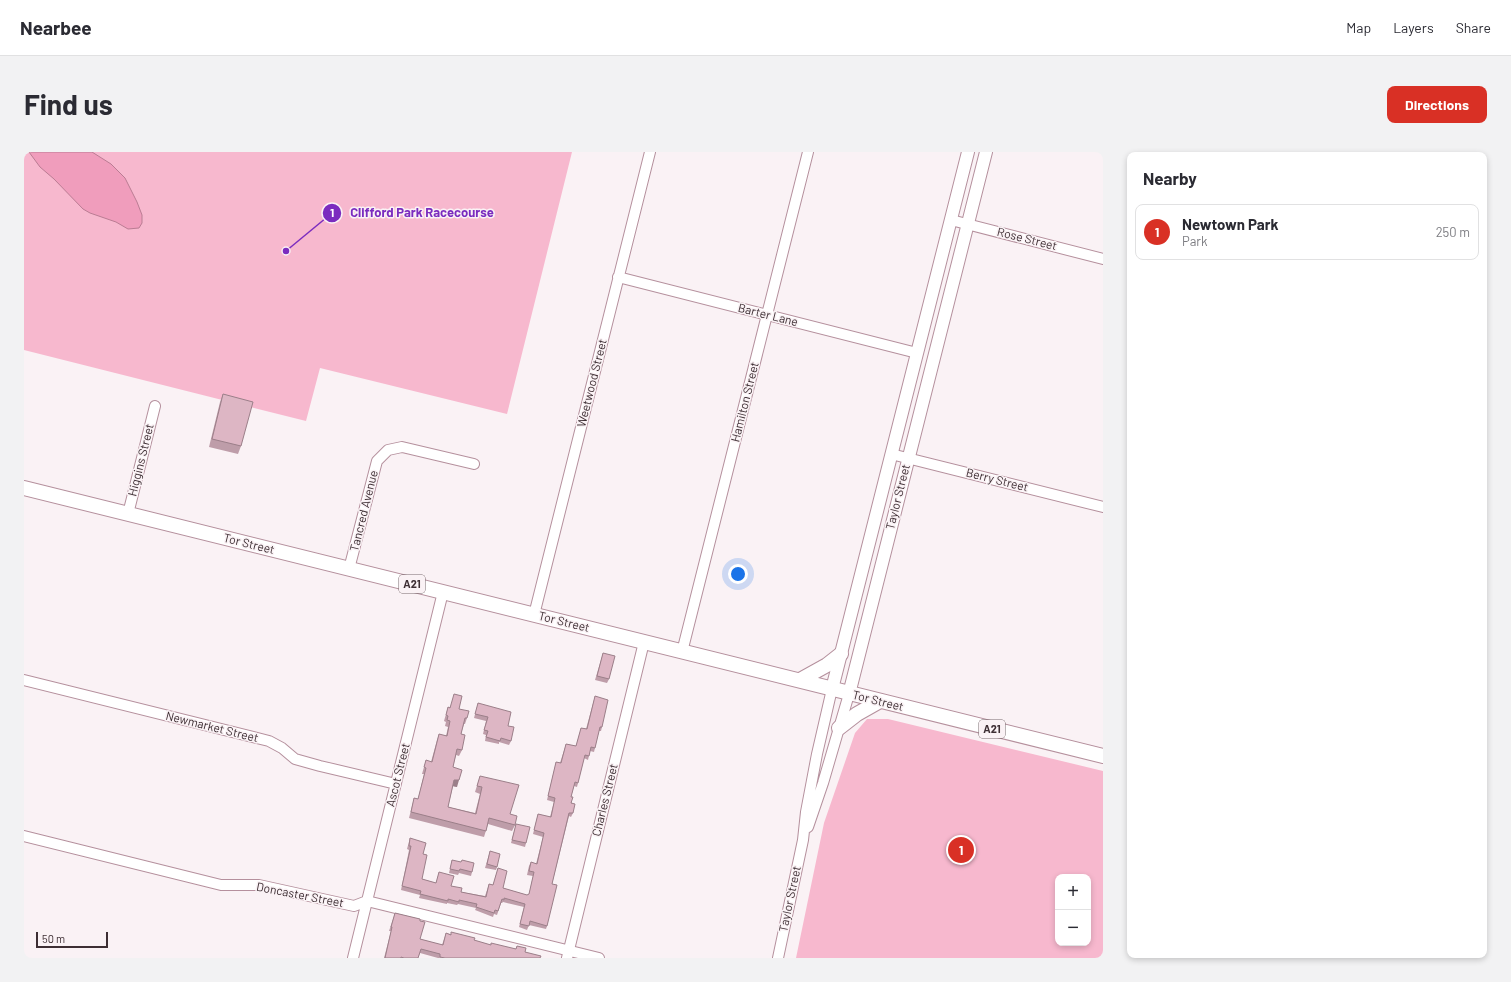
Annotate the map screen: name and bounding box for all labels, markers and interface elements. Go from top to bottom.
text: Nearbee [20,16,92,39]
text: Map [1346,19,1371,36]
text: Layers [1393,19,1434,36]
text: Share [1456,19,1491,36]
button: Directions [1387,86,1487,123]
text: Find us [24,87,113,121]
text: Nearby [1143,168,1197,188]
callout: Clifford Park Racecourse [322,200,502,225]
text: Clifford Park Racecourse [350,204,494,220]
text: 1 [330,205,334,219]
text: Newtown Park [1182,215,1278,233]
street label: Rose Street [996,224,1059,252]
text: 1 [1155,224,1159,240]
text: 250 m [1436,224,1470,240]
text: Park [1182,233,1208,249]
street label: Barter Lane [737,300,800,328]
street label: Weetwood Street [573,337,609,428]
street label: Hamilton Street [727,360,761,443]
street label: Higgins Street [124,422,156,497]
street label: Taylor Street [882,463,912,531]
street label: Berry Street [965,465,1030,494]
street label: Tancred Avenue [346,469,380,553]
street label: Tor Street [222,530,276,556]
your location [728,564,748,584]
road number: A21 [399,575,425,593]
street label: Tor Street [537,608,591,634]
street label: Tor Street [851,687,905,713]
street label: Newmarket Street [164,708,260,744]
road number: A21 [979,720,1005,738]
street label: Ascot Street [382,741,412,808]
street label: Charles Street [588,762,620,837]
pin: 1 [948,835,974,865]
street label: Taylor Street [775,865,803,933]
map controls [1055,874,1091,946]
button: + [1055,874,1091,910]
street label: Doncaster Street [255,879,345,909]
button: − [1055,910,1091,946]
scale bar [36,930,108,949]
text: 50 m [42,932,65,945]

